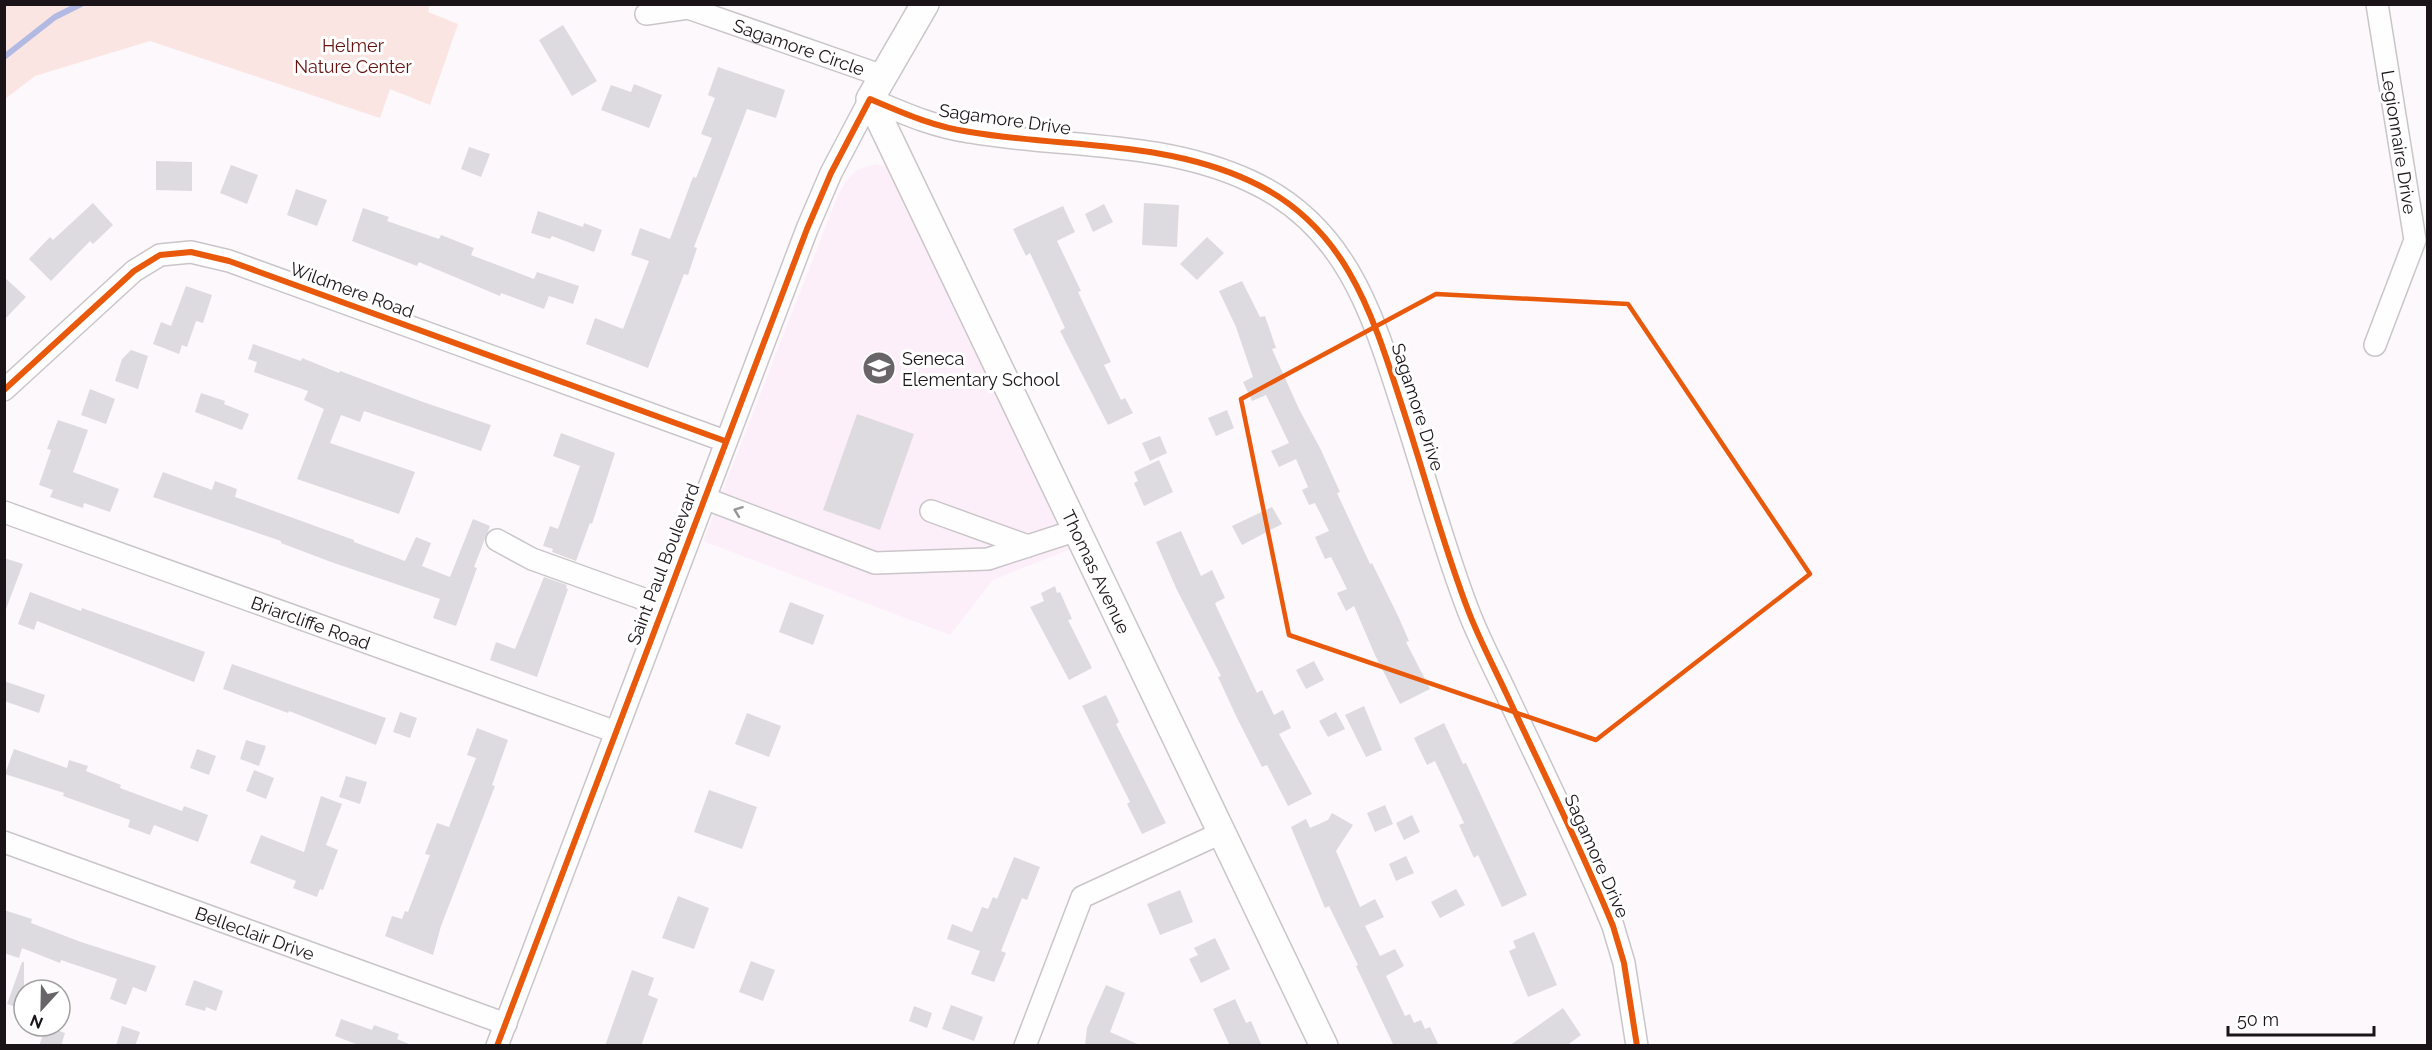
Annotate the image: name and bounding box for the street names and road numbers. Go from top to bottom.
street label: Sagamore Circle [730,14,868,79]
street label: Legionnaire Drive [2377,69,2421,216]
street label: Sagamore Drive [938,99,1073,139]
street label: Wildmere Road [287,258,417,322]
street label: Sagamore Drive [1387,340,1449,474]
street label: Saint Paul Boulevard [623,480,703,648]
street label: Thomas Avenue [1058,507,1135,637]
street label: Briarcliffe Road [248,591,373,653]
street label: Sagamore Drive [1560,791,1634,921]
street label: Belleclair Drive [193,902,318,964]

